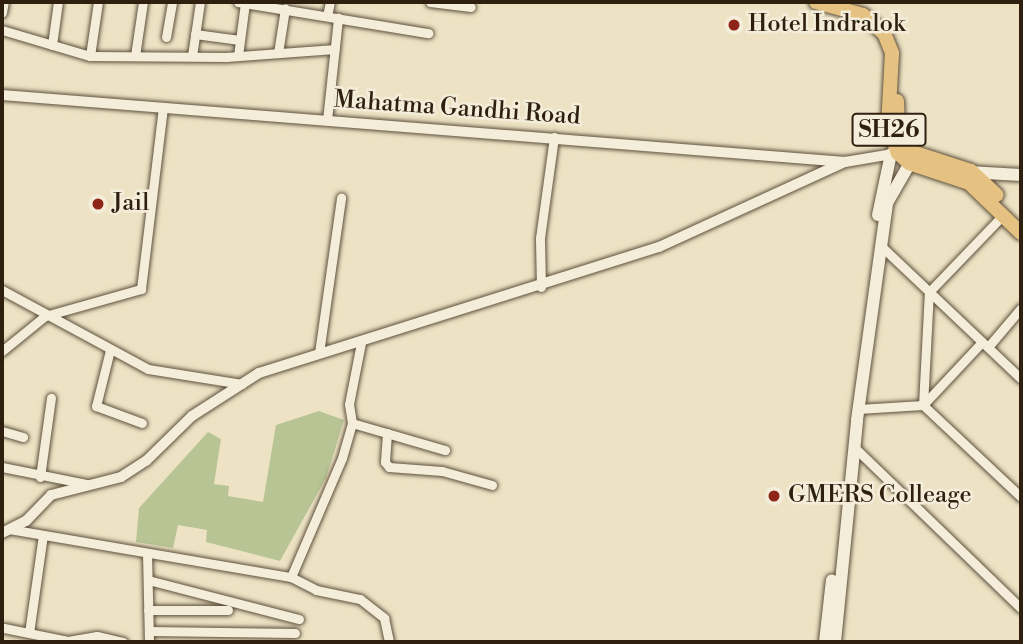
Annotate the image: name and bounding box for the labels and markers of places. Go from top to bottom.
place label: Hotel Indralok [748,11,906,39]
marker: Hotel Indralok [726,17,742,33]
place label: Jail [112,190,149,218]
marker: Jail [90,196,106,212]
place label: GMERS Colleage [788,482,972,510]
marker: GMERS Colleage [766,488,782,504]

